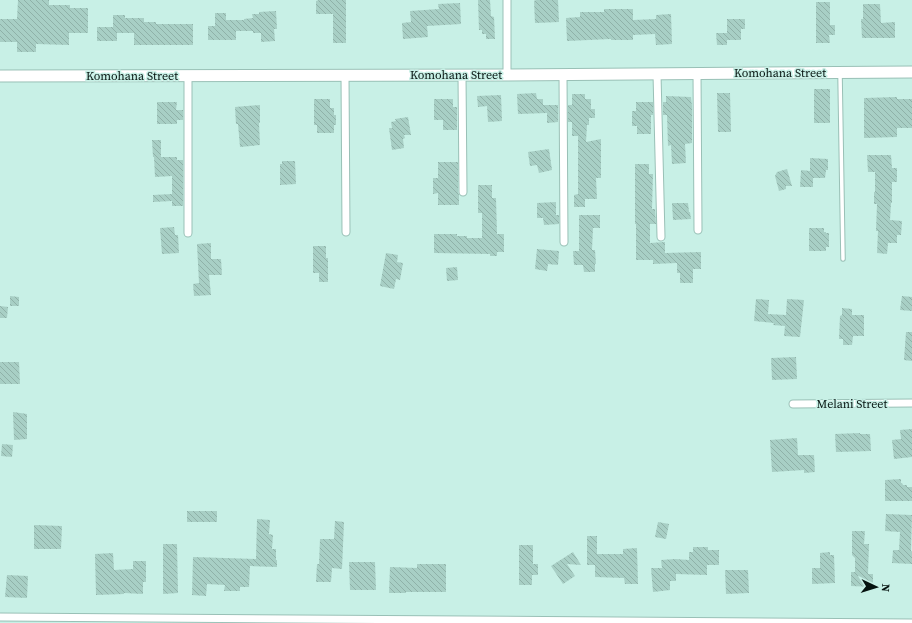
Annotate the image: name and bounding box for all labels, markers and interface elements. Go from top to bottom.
street label: Komohana Street [734,65,826,81]
street label: Komohana Street [410,67,502,83]
street label: Komohana Street [86,68,178,84]
street label: Melani Street [817,396,887,412]
north arrow [856,567,896,607]
text: N [878,583,893,592]

